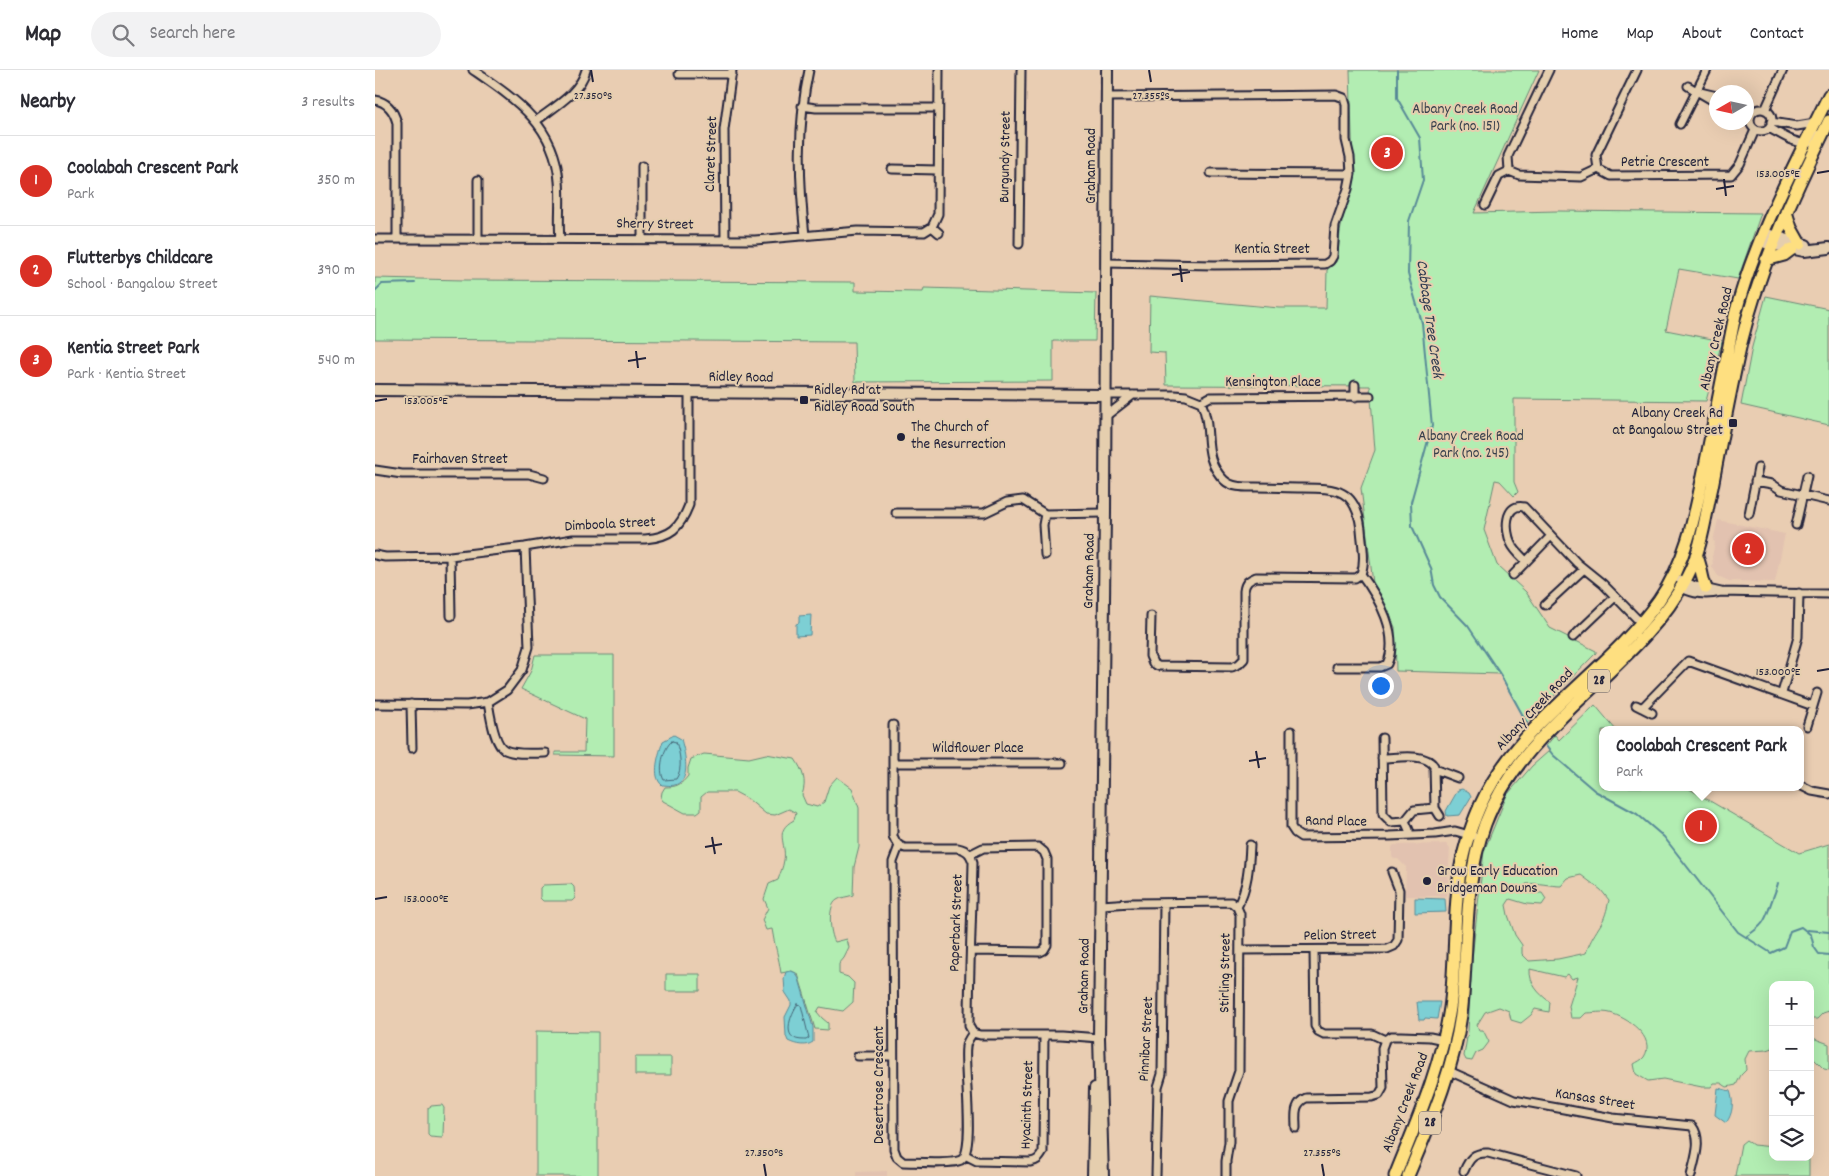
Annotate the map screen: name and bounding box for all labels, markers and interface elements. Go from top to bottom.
search box [91,12,441,57]
text: Map [25,18,61,52]
icon: search [109,21,137,49]
text: Search here [149,21,235,48]
text: Home [1561,22,1598,47]
text: Map [1626,22,1654,47]
text: About [1682,22,1722,47]
text: Contact [1750,22,1804,47]
north arrow [1709,85,1754,130]
text: Nearby [20,88,75,118]
text: 27.350°S [574,88,612,105]
text: 27.355°S [1132,88,1170,105]
text: 3 results [301,91,355,114]
park label: Albany Creek Road Park (no. 151) [1412,99,1518,138]
street label: Burgundy Street [994,110,1018,203]
street label: Claret Street [700,115,724,192]
street label: Graham Road [1081,128,1103,204]
pin: 3 [1371,134,1403,172]
street label: Petrie Crescent [1621,152,1710,174]
text: Coolabah Crescent Park [67,156,238,183]
text: 153.005°E [1756,166,1800,183]
text: 1 [34,169,38,192]
text: 350 m [317,169,355,192]
text: Park [67,183,94,206]
street label: Sherry Street [616,213,694,237]
street label: Kentia Street [1234,239,1310,261]
text: Flutterbys Childcare [67,246,213,273]
water label: Cabbage Tree Creek [1409,258,1449,381]
text: 2 [33,259,40,282]
text: 390 m [317,259,355,282]
text: School · Bangalow Street [67,273,218,296]
street label: Albany Creek Road [1694,285,1740,393]
text: Kentia Street Park [67,336,200,363]
text: 3 [32,349,40,372]
text: 540 m [318,349,355,372]
text: Park · Kentia Street [67,363,186,386]
street label: Ridley Road [708,366,774,390]
street label: Kensington Place [1225,372,1321,394]
place label: Ridley Rd at Ridley Road South [814,380,915,419]
text: 153.005°E [404,393,448,410]
marker: Ridley Rd at Ridley Road South [798,394,810,406]
place label: Albany Creek Rd at Bangalow Street [1613,403,1723,442]
place label: The Church of the Resurrection [911,417,1006,456]
marker: Albany Creek Rd at Bangalow Street [1727,417,1739,429]
park label: Albany Creek Road Park (no. 245) [1418,426,1524,465]
marker: The Church of the Resurrection [895,431,907,443]
street label: Fairhaven Street [412,449,508,471]
street label: Dimboola Street [564,512,657,538]
pin: 2 [1732,530,1764,568]
street label: Graham Road [1078,533,1102,609]
street label: Albany Creek Road [1491,664,1579,756]
text: 153.000°E [1756,664,1801,681]
road number: 28 [1588,670,1610,692]
your location [1368,673,1394,699]
popup [1599,726,1804,791]
text: Coolabah Crescent Park [1616,734,1787,761]
street label: Wildflower Place [932,738,1024,760]
text: Park [1616,761,1643,784]
pin: 1 [1685,807,1717,845]
street label: Rand Place [1305,810,1367,834]
place label: Grow Early Education Bridgeman Downs [1437,861,1558,900]
street label: Paperbark Street [944,873,970,972]
marker: Grow Early Education Bridgeman Downs [1421,875,1433,887]
text: 153.000°E [404,891,449,908]
street label: Pelion Street [1303,924,1377,948]
street label: Stirling Street [1214,932,1238,1013]
street label: Graham Road [1073,938,1097,1014]
map controls [1769,981,1814,1161]
button: + [1769,981,1814,1026]
street label: Pinnibar Street [1134,995,1160,1082]
street label: Desertrose Crescent [869,1026,891,1144]
button: − [1769,1026,1814,1071]
street label: Albany Creek Road [1377,1050,1435,1156]
street label: Hyacinth Street [1015,1060,1041,1150]
button: locate [1769,1071,1814,1116]
street label: Kansas Street [1554,1083,1637,1117]
road number: 28 [1419,1112,1441,1134]
button: layers [1769,1116,1814,1161]
text: 27.350°S [745,1145,783,1162]
text: 27.355°S [1303,1145,1341,1162]

